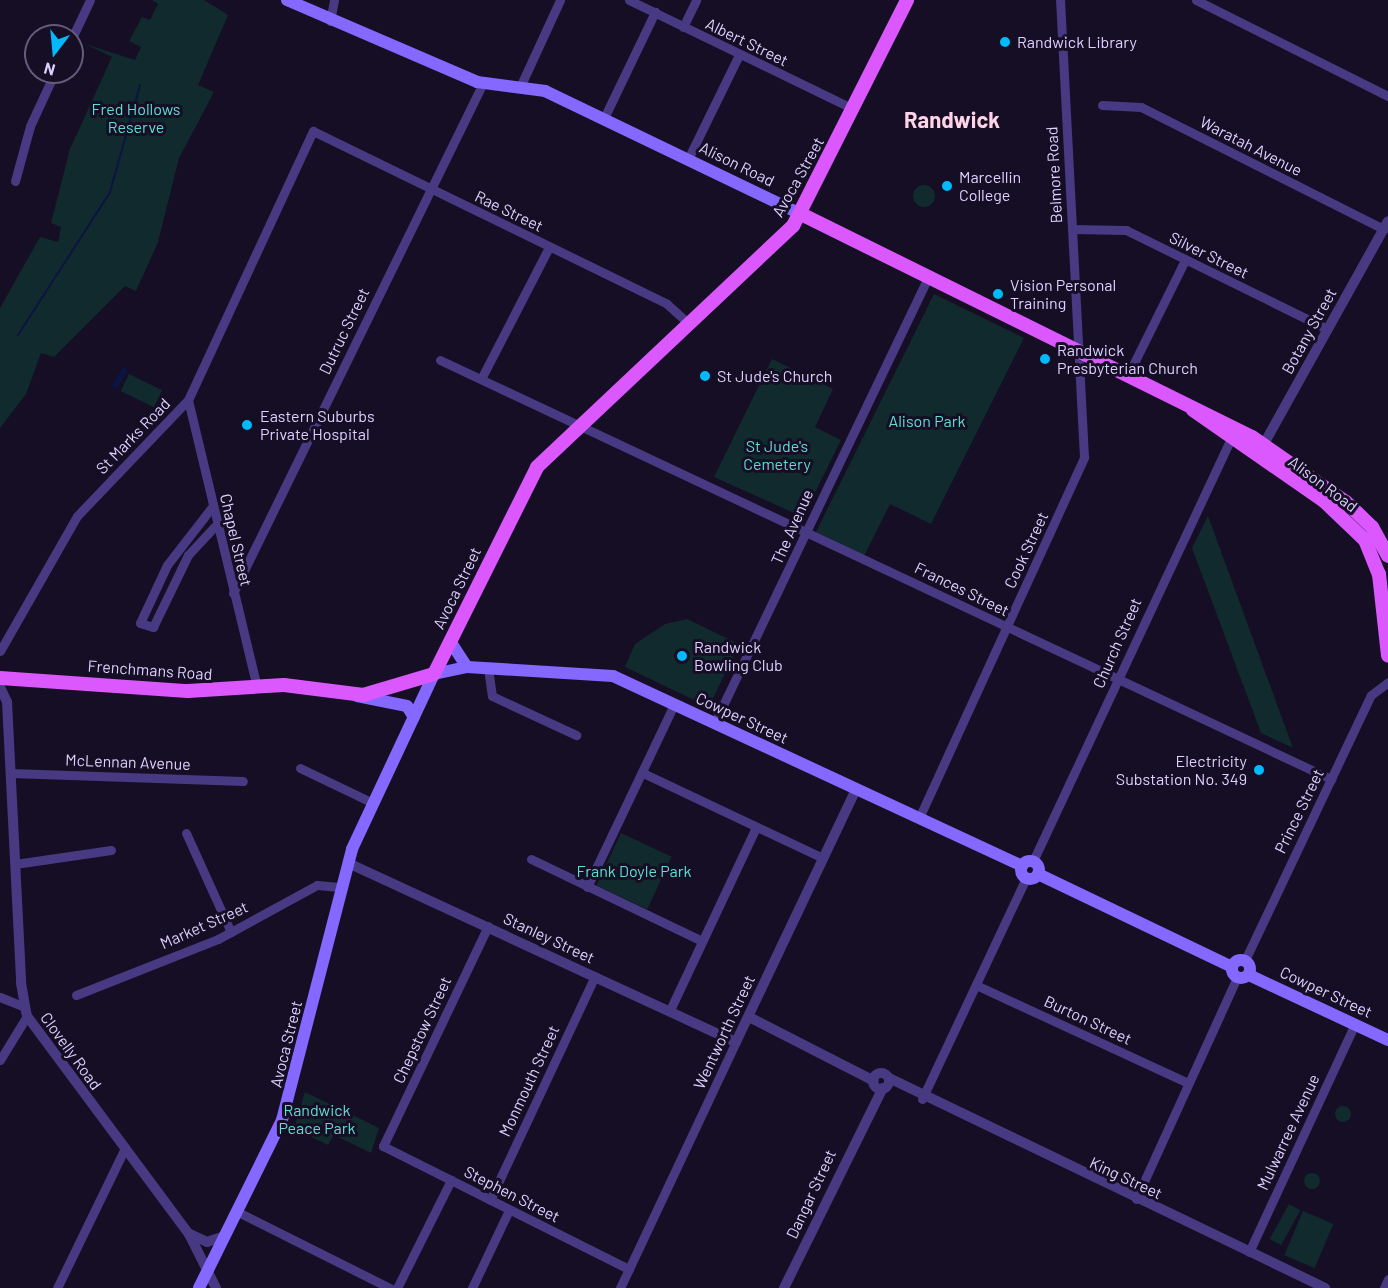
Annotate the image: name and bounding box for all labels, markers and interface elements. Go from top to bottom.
street label: Albert Street [703,14,791,70]
north arrow [24,24,84,84]
place label: Randwick Library [1017,32,1137,52]
marker: Randwick Library [998,35,1012,49]
text: N [42,59,57,80]
park label: Fred Hollows Reserve [92,99,180,137]
district label: Randwick [904,107,1000,133]
street label: Waratah Avenue [1197,112,1305,180]
street label: Belmore Road [1042,126,1066,224]
street label: Avoca Street [768,134,828,220]
street label: Alison Road [696,138,778,190]
place label: Marcellin College [959,167,1021,205]
marker: Marcellin College [940,179,954,193]
street label: Rae Street [472,186,546,236]
street label: Silver Street [1166,228,1252,282]
place label: Vision Personal Training [1010,275,1116,313]
street label: Dutruc Street [315,285,373,377]
street label: Botany Street [1277,285,1341,377]
marker: Vision Personal Training [991,287,1005,301]
place label: Randwick Presbyterian Church [1057,340,1198,378]
marker: Randwick Presbyterian Church [1038,352,1052,366]
place label: St Jude's Church [717,366,832,386]
marker: St Jude's Church [698,369,712,383]
street label: St Marks Road [92,394,174,478]
place label: Eastern Suburbs Private Hospital [260,406,375,444]
park label: Alison Park [888,411,966,431]
marker: Eastern Suburbs Private Hospital [238,416,256,434]
park label: St Jude's Cemetery [743,436,811,474]
street label: Alison Road [1285,452,1361,516]
street label: The Avenue [767,486,817,568]
street label: Chapel Street [216,492,256,588]
street label: Cook Street [1000,509,1052,591]
street label: Avoca Street [429,544,485,632]
street label: Frances Street [912,558,1012,620]
street label: Church Street [1089,595,1145,691]
place label: Randwick Bowling Club [694,637,783,675]
marker: Randwick Bowling Club [675,649,689,663]
street label: Frenchmans Road [87,656,213,684]
street label: Cowper Street [693,688,791,748]
street label: McLennan Avenue [65,750,191,774]
place label: Electricity Substation No. 349 [1116,751,1247,789]
marker: Electricity Substation No. 349 [1252,763,1266,777]
street label: Prince Street [1270,766,1328,856]
park label: Frank Doyle Park [576,861,692,881]
street label: Market Street [157,897,251,953]
street label: Stanley Street [500,909,598,967]
street label: Cowper Street [1277,962,1375,1022]
street label: Wentworth Street [689,972,759,1092]
street label: Chepstow Street [389,974,455,1086]
street label: Burton Street [1041,991,1135,1049]
street label: Avoca Street [266,999,306,1089]
street label: Clovelly Road [37,1009,105,1093]
street label: Monmouth Street [495,1022,563,1140]
street label: Mulwarree Avenue [1253,1071,1323,1193]
park label: Randwick Peace Park [278,1100,356,1138]
street label: Dangar Street [782,1146,840,1242]
street label: King Street [1087,1153,1165,1203]
street label: Stephen Street [461,1162,563,1226]

